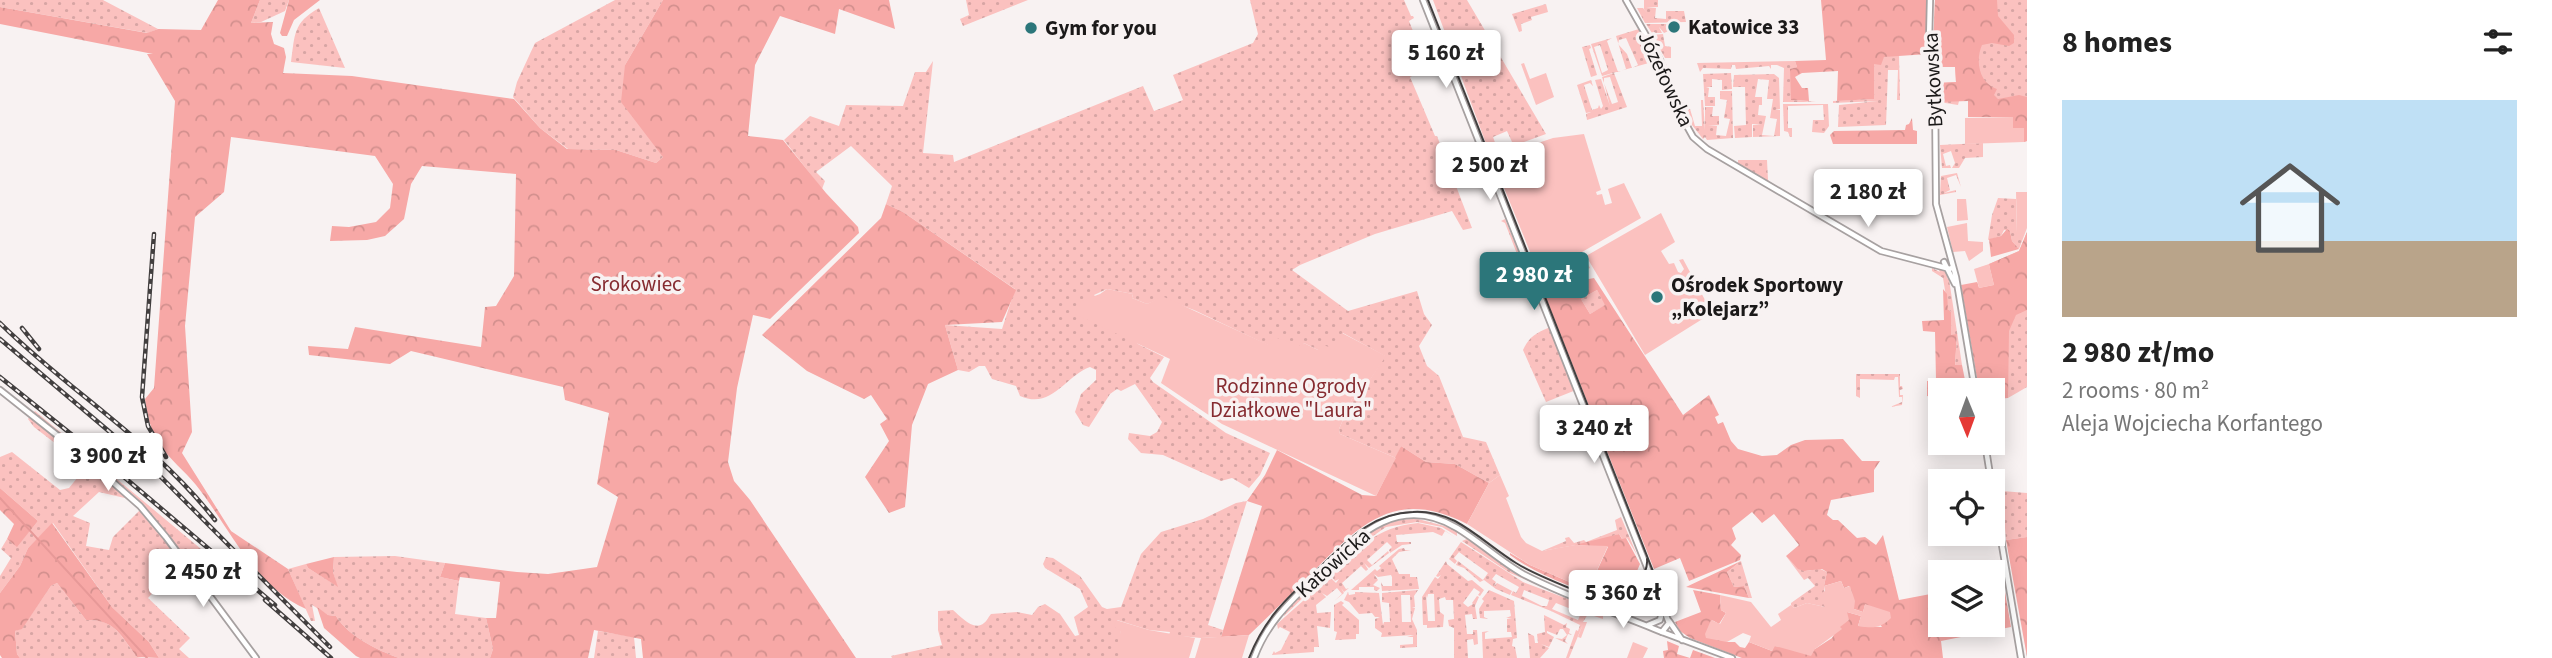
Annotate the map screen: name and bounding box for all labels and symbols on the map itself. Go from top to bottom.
place label: Katowice 33 [1688,12,1799,42]
place label: Gym for you [1045,13,1157,43]
marker: Katowice 33 [1666,19,1682,35]
marker: Gym for you [1023,20,1039,36]
street label: Józefowska [1631,26,1701,132]
pin: 5 160 zł [1374,31,1518,90]
street label: Bytkowska [1916,32,1950,128]
pin: 2 500 zł [1418,142,1562,202]
pin: 2 180 zł [1796,170,1940,229]
pin: 2 980 zł [1462,252,1606,312]
park label: Srokowiec [590,269,682,299]
place label: Ośrodek Sportowy „Kolejarz” [1671,270,1843,324]
marker: Ośrodek Sportowy „Kolejarz” [1649,289,1665,305]
park label: Rodzinne Ogrody Działkowe "Laura" [1210,371,1372,425]
north arrow [1928,378,2006,455]
pin: 3 240 zł [1522,406,1666,465]
pin: 3 900 zł [36,434,180,493]
street label: Katowicka [1289,521,1377,605]
pin: 2 450 zł [131,550,275,609]
pin: 5 360 zł [1551,570,1695,630]

